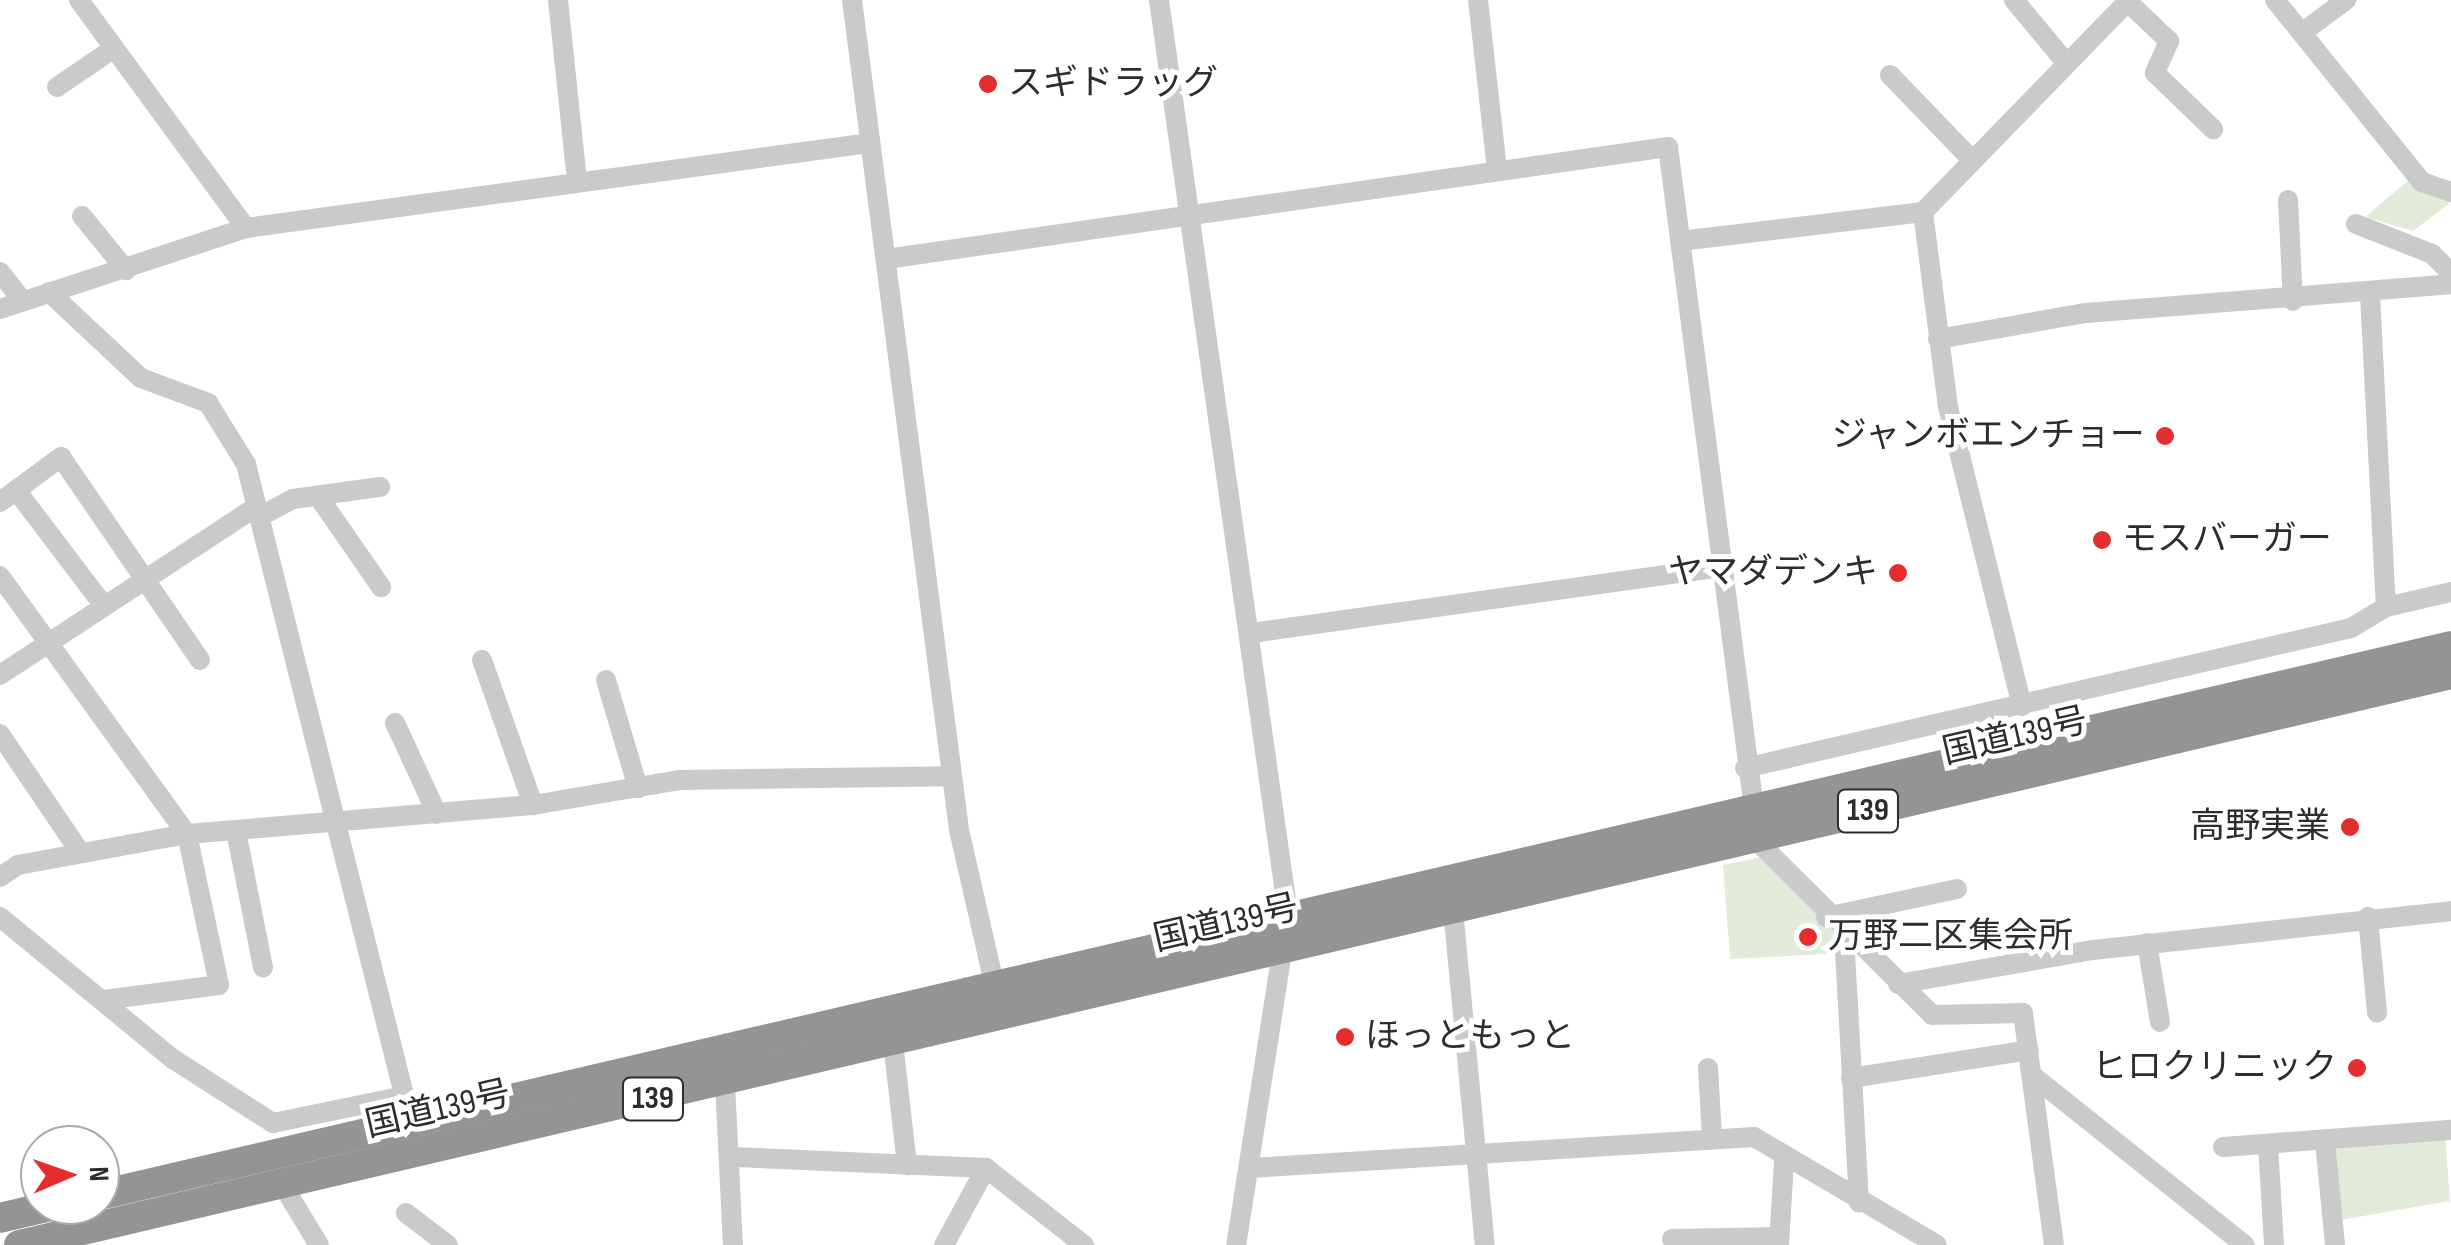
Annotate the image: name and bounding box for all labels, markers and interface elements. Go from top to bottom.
place label: スギドラッグ [1008,63,1218,105]
marker: スギドラッグ [977,73,999,95]
place label: ジャンボエンチョー [1830,415,2145,457]
marker: ジャンボエンチョー [2154,425,2176,447]
place label: モスバーガー [2122,519,2332,561]
marker: モスバーガー [2091,529,2113,551]
place label: ヤマダデンキ [1668,552,1878,594]
marker: ヤマダデンキ [1887,562,1909,584]
street label: 国道139号 [1938,700,2092,774]
road number: 139 [1836,784,1900,838]
place label: 高野実業 [2190,806,2330,848]
marker: 高野実業 [2339,816,2361,838]
street label: 国道139号 [1149,887,1303,961]
place label: 万野二区集会所 [1828,916,2073,958]
marker: 万野二区集会所 [1797,926,1819,948]
place label: ほっともっと [1365,1016,1575,1058]
marker: ほっともっと [1334,1026,1356,1048]
place label: ヒロクリニック [2092,1047,2337,1089]
marker: ヒロクリニック [2346,1057,2368,1079]
road number: 139 [620,1072,686,1126]
street label: 国道139号 [361,1073,515,1147]
north arrow [20,1125,120,1225]
text: N [82,1166,115,1182]

